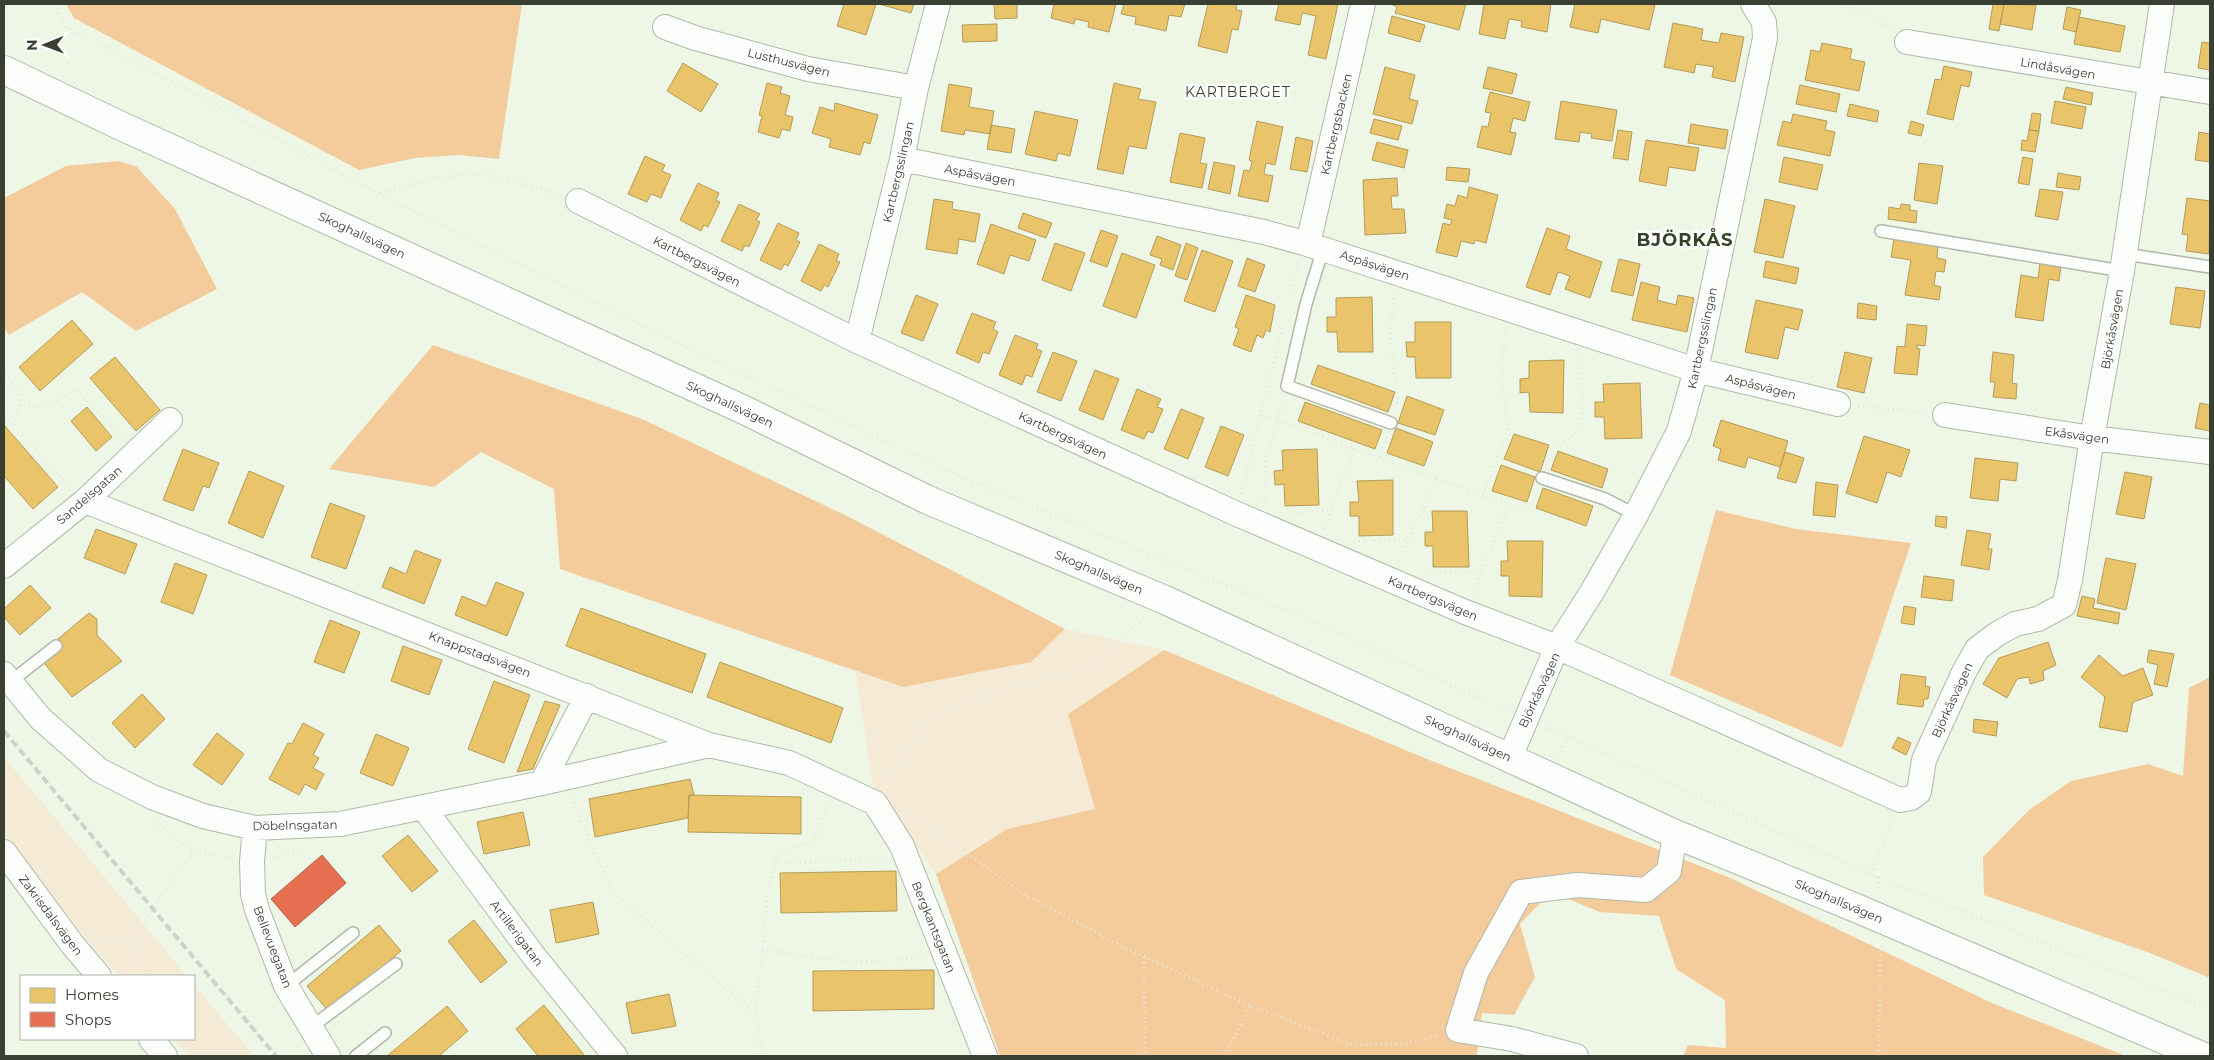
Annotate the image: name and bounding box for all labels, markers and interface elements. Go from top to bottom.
north arrow [20,20,70,70]
text: N [23,39,41,51]
street label: Lusthusvägen [746,44,832,80]
street label: Lindåsvägen [2019,54,2097,82]
street label: Kartbergsbacken [1317,72,1355,176]
district label: KARTBERGET [1185,83,1291,101]
street label: Kartbergsslingan [879,120,917,224]
street label: Aspåsvägen [943,161,1017,189]
street label: Skoghallsvägen [316,208,408,262]
district label: BJÖRKÅS [1637,228,1733,251]
street label: Kartbergsvägen [651,232,743,290]
street label: Aspåsvägen [1338,247,1412,283]
street label: Kartbergsslingan [1684,286,1720,390]
street label: Björkåsvägen [2098,288,2126,370]
street label: Aspåsvägen [1724,370,1798,402]
street label: Skoghallsvägen [684,377,776,431]
street label: Kartbergsvägen [1016,408,1110,462]
street label: Ekåsvägen [2044,423,2110,447]
street label: Sandelsgatan [53,462,125,528]
street label: Skoghallsvägen [1053,547,1145,597]
street label: Kartbergsvägen [1386,572,1480,624]
street label: Knappstadsvägen [427,628,533,680]
street label: Björkåsvägen [1515,650,1563,730]
street label: Björkåsvägen [1928,660,1976,740]
street label: Skoghallsvägen [1422,711,1514,765]
street label: Döbelnsgatan [252,817,338,833]
street label: Zakrisdalsvägen [16,872,86,958]
street label: Skoghallsvägen [1793,876,1885,926]
street label: Bergkantsgatan [909,879,959,975]
street label: Artillerigatan [487,897,547,969]
street label: Bellevuegatan [250,904,296,990]
legend [20,975,195,1040]
text: Homes [65,985,119,1004]
text: Shops [65,1010,111,1029]

